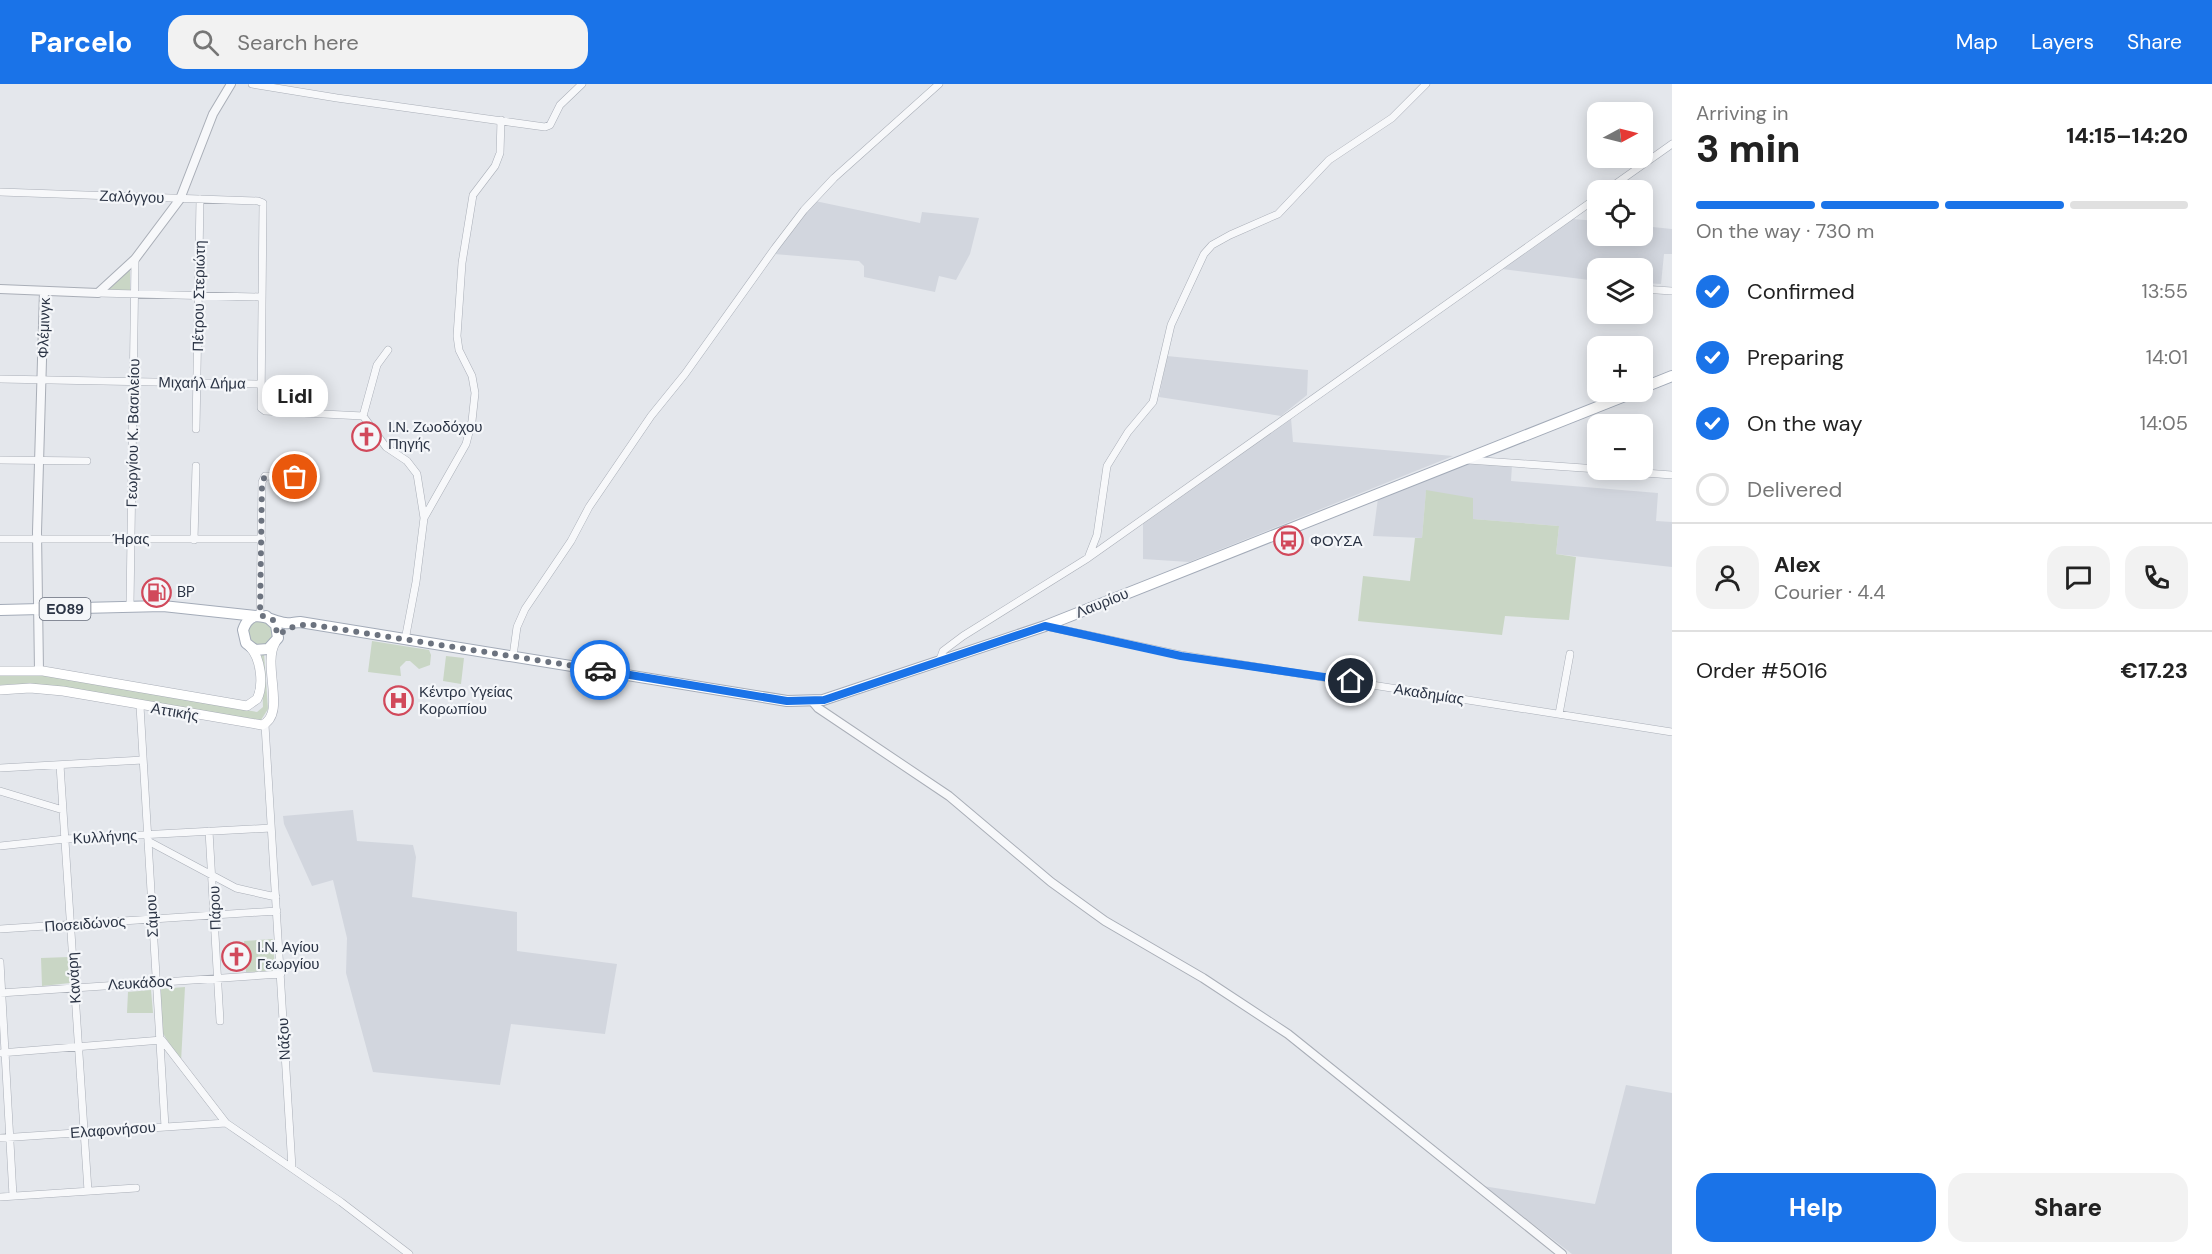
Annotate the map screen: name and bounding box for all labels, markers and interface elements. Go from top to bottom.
search box [168,15,588,69]
text: Parcelo [30,24,132,61]
icon: search [189,26,222,59]
text: Search here [237,28,359,57]
text: Map [1956,28,1998,56]
text: Layers [2031,28,2094,56]
text: Share [2127,28,2182,56]
text: Arriving in [1696,100,1788,126]
north arrow [1587,102,1653,168]
map controls [1587,102,1653,480]
text: 14:15–14:20 [2066,121,2188,150]
text: 3 min [1696,123,1801,174]
button: locate [1587,180,1653,246]
street label: Ζαλόγγου [99,186,165,208]
text: On the way · 730 m [1696,218,1874,244]
street label: Πέτρου Στεριώτη [188,240,210,352]
button: layers [1587,258,1653,324]
icon: check [1696,275,1729,308]
text: Confirmed [1747,277,1855,306]
text: 13:55 [2142,278,2188,304]
street label: Φλέμινγκ [33,297,55,359]
button: + [1587,336,1653,402]
icon: check [1696,341,1729,374]
text: Preparing [1747,343,1844,372]
text: 14:01 [2146,344,2188,370]
street label: Γεωργίου Κ. Βασιλείου [122,358,144,508]
street label: Μιχαήλ Δήμα [158,372,246,394]
callout: Lidl [262,375,328,417]
text: Lidl [277,383,313,409]
icon: check [1696,407,1729,440]
text: On the way [1747,409,1862,438]
text: 14:05 [2140,410,2188,436]
button: − [1587,414,1653,480]
place label: Ι.Ν. Ζωοδόχου Πηγής [388,417,482,454]
church icon: Ι.Ν. Ζωοδόχου Πηγής [351,420,383,452]
pin [269,451,320,502]
icon: bag [278,460,311,493]
text: Delivered [1747,475,1842,504]
bus stop icon: ΦΟΥΣΑ [1273,525,1305,557]
street label: Ήρας [111,529,150,549]
place label: ΦΟΥΣΑ [1310,531,1362,551]
button: person [1696,546,1759,609]
button: chat [2047,546,2110,609]
button: phone [2125,546,2188,609]
text: Alex [1774,550,1821,579]
fuel station icon: BP [140,576,172,608]
text: Courier · 4.4 [1774,579,1885,605]
place label: BP [177,582,195,602]
street label: Λαυρίου [1073,583,1131,623]
road number: ΕΟ89 [40,598,90,620]
courier [570,640,630,700]
icon: car [584,654,617,687]
pin [1325,655,1376,706]
text: Order #5016 [1696,656,1828,685]
text: €17.23 [2121,656,2188,685]
icon: home [1334,664,1367,697]
street label: Ακαδημίας [1393,679,1465,709]
place label: Κέντρο Υγείας Κορωπίου [419,682,513,719]
hospital icon: Κέντρο Υγείας Κορωπίου [382,685,414,717]
street label: Αττικής [149,698,201,726]
street label: Κυλλήνης [72,825,138,849]
street label: Πάρου [204,885,226,931]
street label: Σάμου [141,894,163,938]
street label: Ποσειδώνος [44,911,126,937]
place label: Ι.Ν. Αγίου Γεωργίου [257,937,320,974]
church icon: Ι.Ν. Αγίου Γεωργίου [220,940,252,972]
street label: Κανάρη [62,952,86,1004]
street label: Λευκάδος [107,971,173,995]
street label: Νάξου [273,1017,295,1061]
street label: Ελαφονήσου [70,1117,156,1143]
button: Help [1696,1173,1936,1242]
button: Share [1948,1173,2188,1242]

